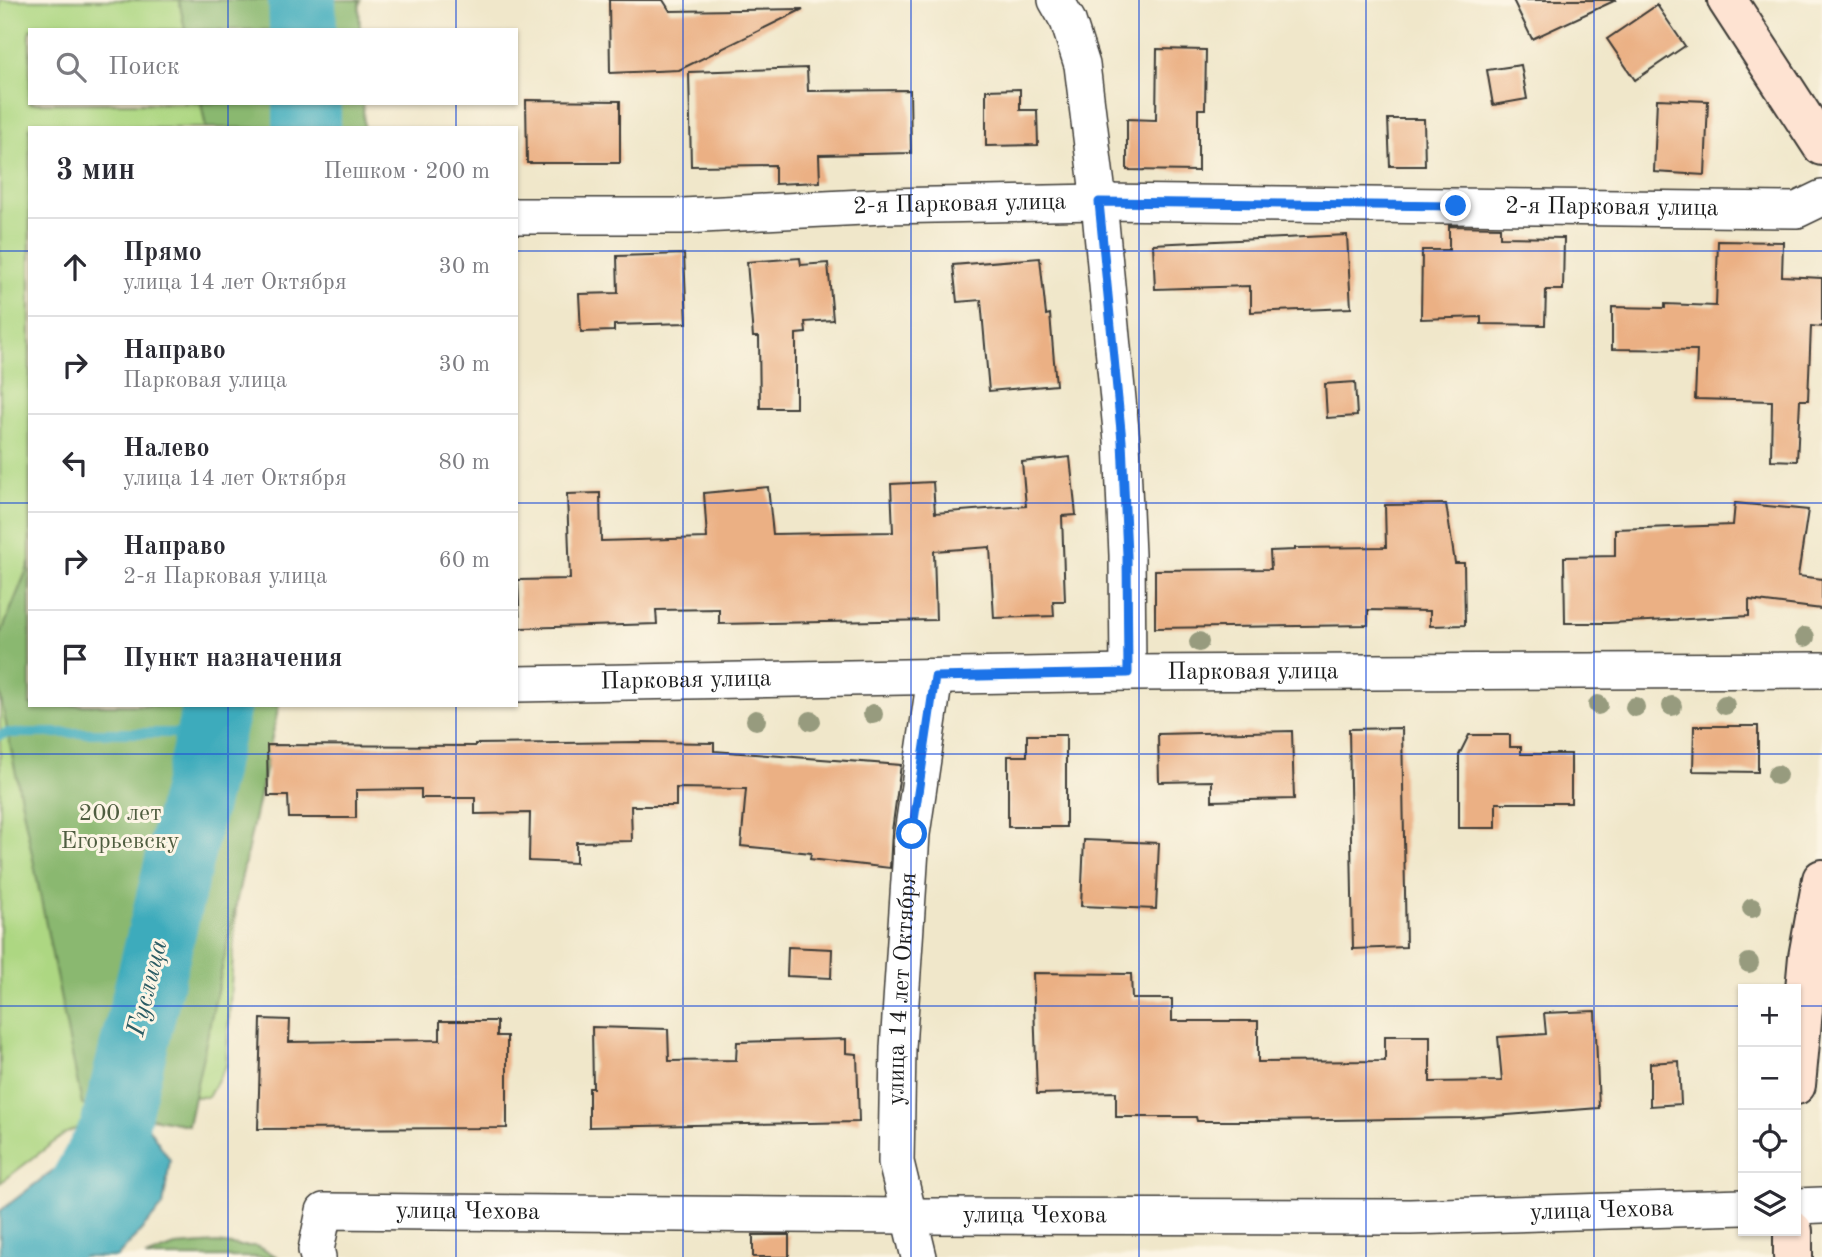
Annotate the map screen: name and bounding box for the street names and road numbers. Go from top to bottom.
street label: 2-я Парковая улица [853,191,1067,220]
street label: 2-я Парковая улица [1505,195,1719,221]
street label: Парковая улица [1167,660,1339,685]
street label: Парковая улица [600,667,772,694]
street label: улица 14 лет Октября [885,872,921,1106]
street label: улица Чехова [1529,1197,1674,1225]
street label: улица Чехова [396,1200,540,1225]
street label: улица Чехова [963,1204,1107,1228]

